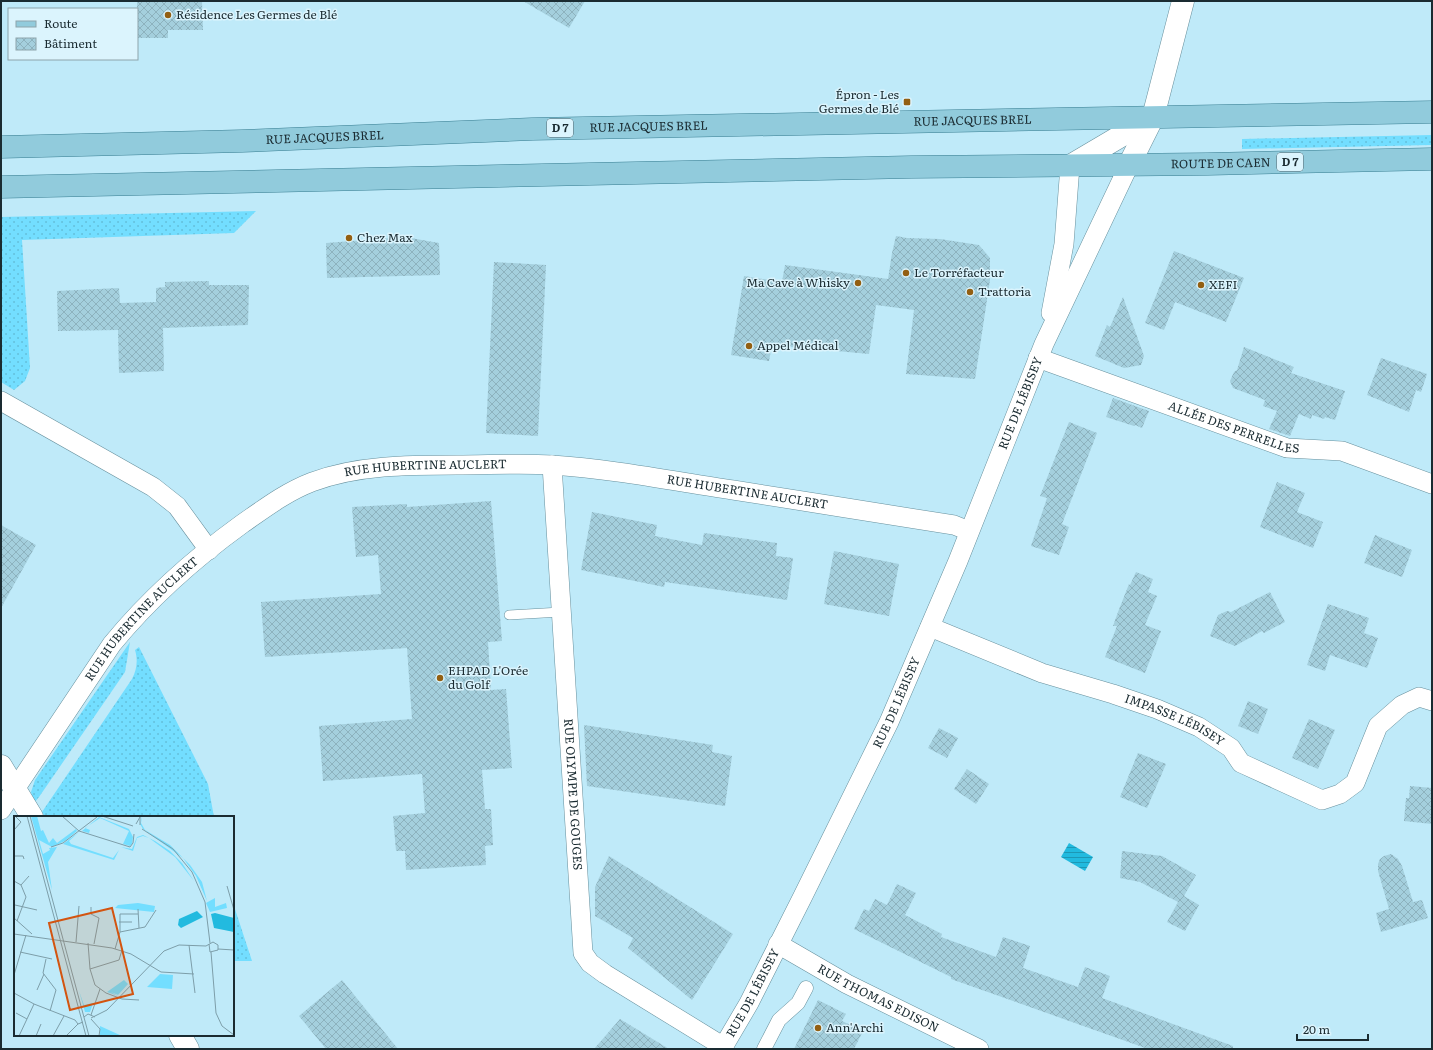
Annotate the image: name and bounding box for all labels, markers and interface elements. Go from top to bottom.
place label: Résidence Les Germes de Blé [176,5,337,23]
legend [8,8,138,60]
marker: Résidence Les Germes de Blé [163,10,173,20]
text: Route [44,14,78,32]
text: Bâtiment [44,34,97,52]
place label: Épron - Les Germes de Blé [819,85,900,117]
marker: Épron - Les Germes de Blé [902,97,912,107]
street label: RUE JACQUES BREL [913,110,1032,130]
street label: RUE JACQUES BREL [589,116,708,136]
road number: D 7 [547,119,573,137]
street label: RUE JACQUES BREL [265,125,384,148]
street label: ROUTE DE CAEN [1171,153,1271,172]
road number: D 7 [1277,153,1303,171]
place label: Chez Max [357,228,413,246]
marker: Chez Max [344,233,354,243]
place label: Le Torréfacteur [914,263,1004,281]
marker: Le Torréfacteur [901,268,911,278]
place label: Ma Cave à Whisky [746,273,850,291]
place label: XEFI [1209,275,1238,293]
marker: Ma Cave à Whisky [853,278,863,288]
marker: XEFI [1196,280,1206,290]
place label: Trattoria [978,282,1032,300]
marker: Trattoria [965,287,975,297]
place label: Appel Médical [757,336,839,354]
marker: Appel Médical [744,341,754,351]
street label: RUE DE LÉBISEY [993,354,1046,452]
street label: ALLÉE DES PERRELLES [1166,396,1300,457]
street label: RUE HUBERTINE AUCLERT [342,454,507,481]
street label: RUE HUBERTINE AUCLERT [666,470,829,513]
street label: RUE HUBERTINE AUCLERT [80,552,202,684]
street label: RUE DE LÉBISEY [867,653,924,751]
place label: EHPAD L'Orée du Golf [448,661,528,693]
marker: EHPAD L'Orée du Golf [435,673,445,683]
street label: IMPASSE LÉBISEY [1123,689,1229,750]
street label: RUE OLYMPE DE GOUGES [560,718,588,871]
inset map [14,816,234,1036]
street label: RUE DE LÉBISEY [721,945,783,1040]
street label: RUE THOMAS EDISON [815,959,942,1036]
scale bar [1297,1016,1368,1042]
place label: Ann'Archi [826,1018,884,1036]
text: 20 m [1303,1020,1330,1038]
marker: Ann'Archi [813,1023,823,1033]

